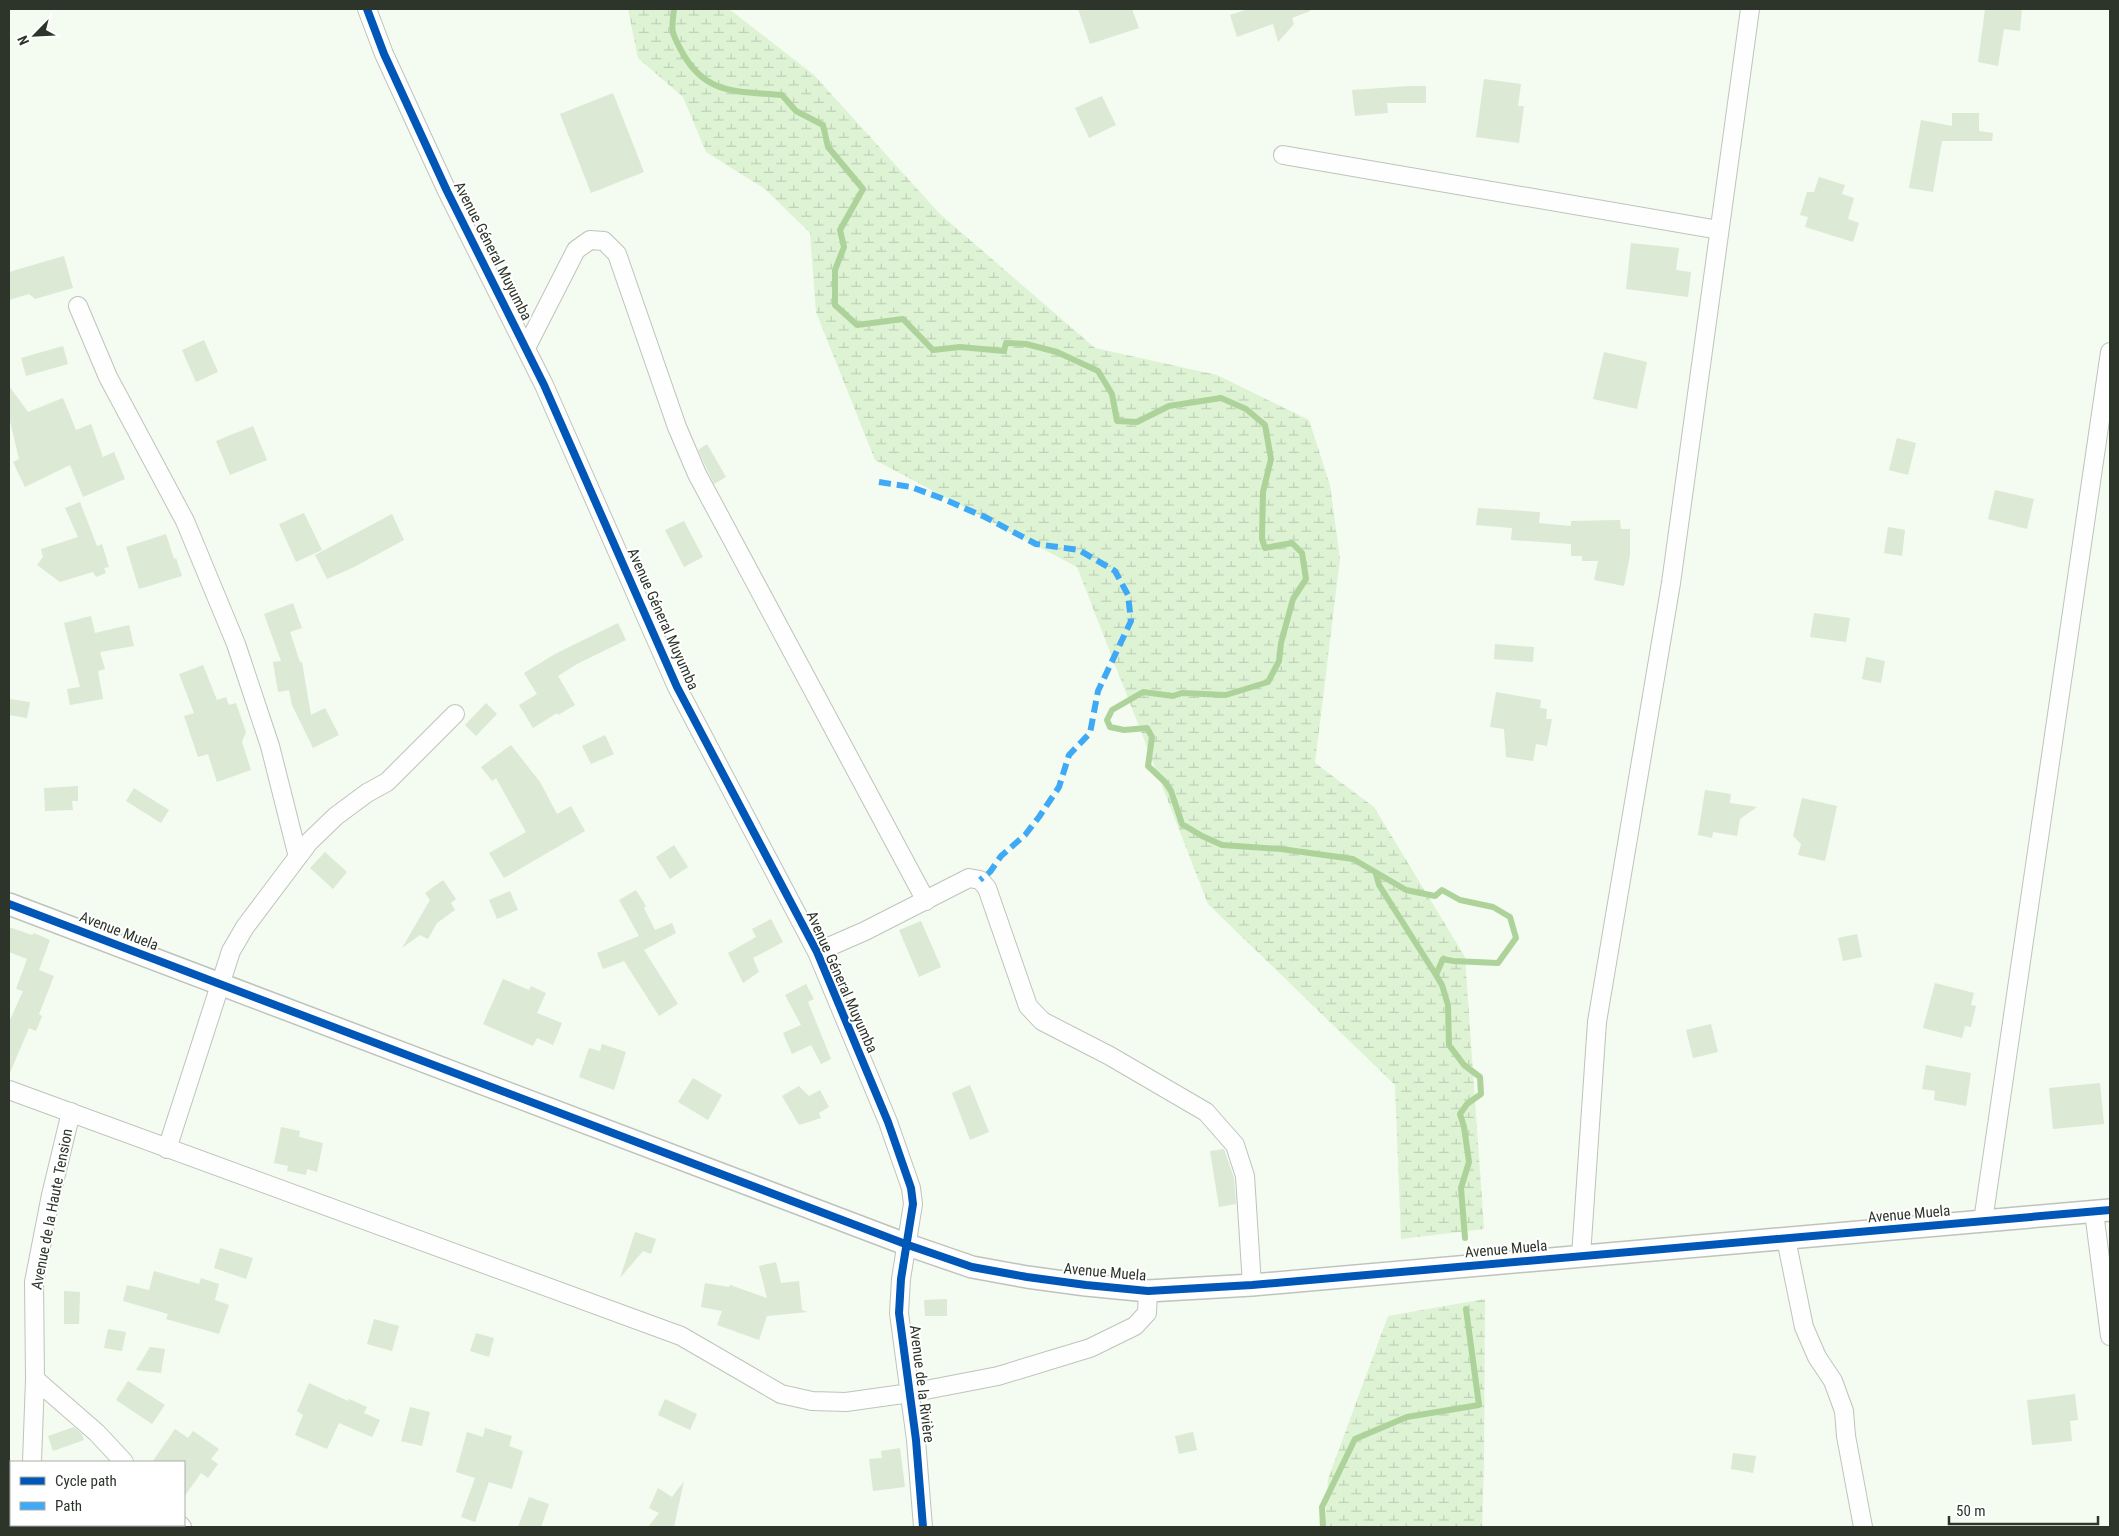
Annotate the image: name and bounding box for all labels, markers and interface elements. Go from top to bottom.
north arrow [10,10,60,60]
text: N [14,33,32,47]
street label: Avenue Géneral Muyumba [450,179,536,323]
street label: Avenue Géneral Muyumba [624,545,702,693]
street label: Avenue Muela [77,908,161,954]
street label: Avenue Géneral Muyumba [803,908,881,1056]
street label: Avenue de la Haute Tension [28,1127,76,1291]
street label: Avenue Muela [1867,1201,1951,1227]
street label: Avenue Muela [1464,1236,1548,1262]
street label: Avenue Muela [1063,1259,1147,1285]
street label: Avenue de la Rivière [906,1324,938,1444]
legend [10,1461,185,1526]
text: Cycle path [55,1472,117,1490]
scale bar [1949,1494,2098,1526]
text: Path [55,1497,82,1515]
text: 50 m [1956,1502,1986,1520]

